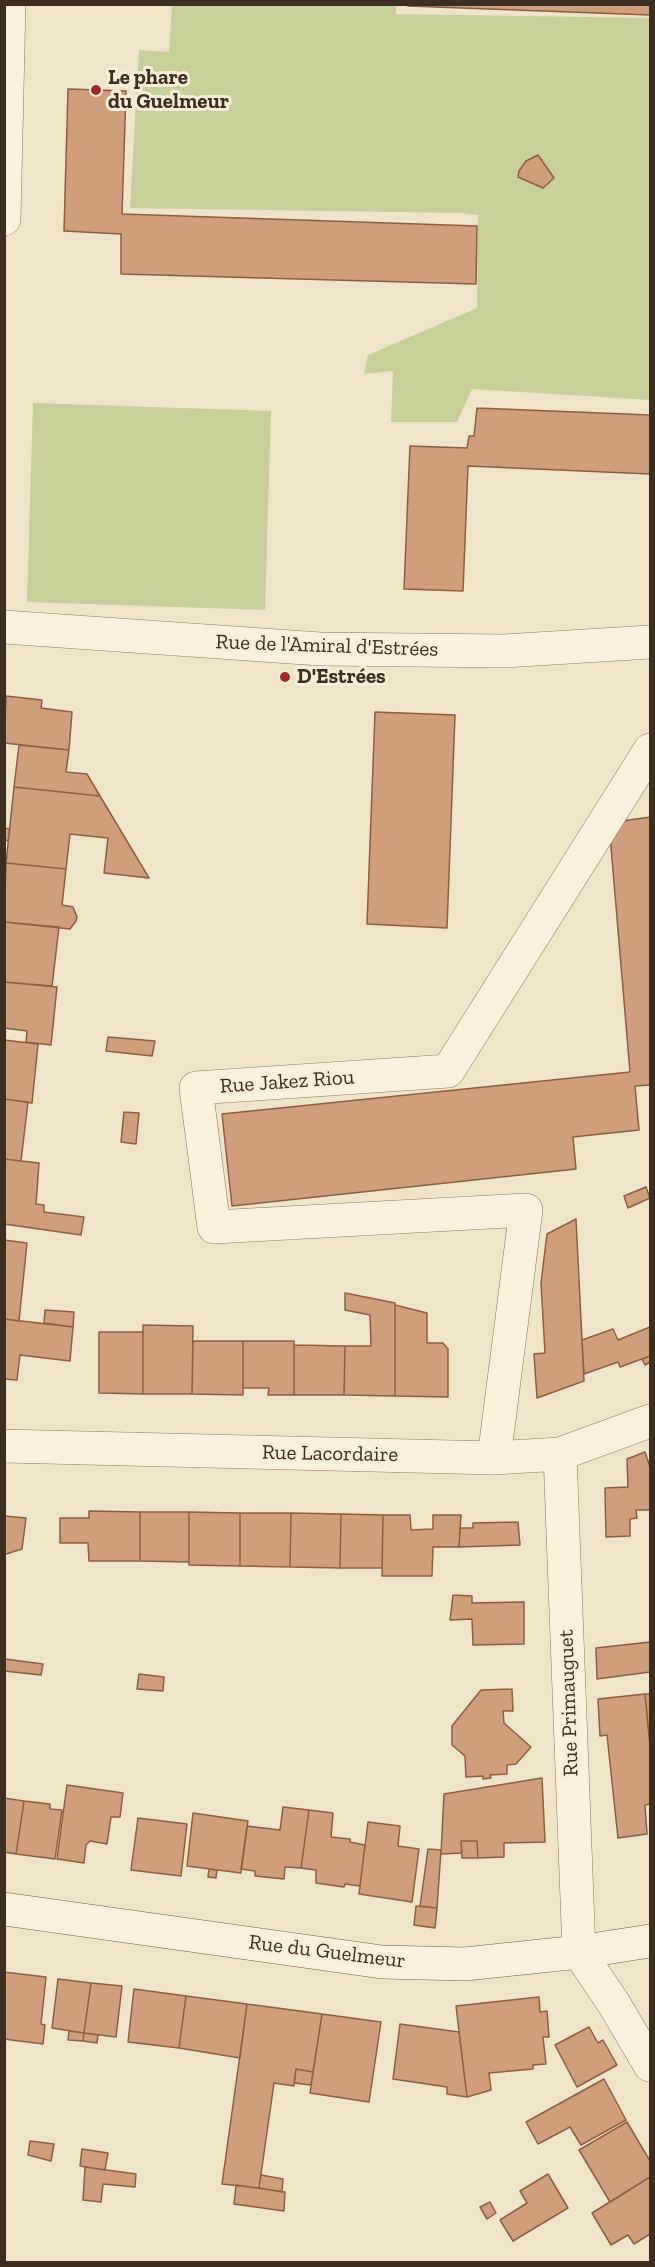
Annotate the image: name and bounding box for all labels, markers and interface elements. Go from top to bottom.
place label: Le phare du Guelmeur [108,65,229,115]
marker: Le phare du Guelmeur [89,83,103,97]
street label: Rue de l'Amiral d'Estrées [215,630,439,662]
place label: D'Estrées [297,664,386,690]
marker: D'Estrées [278,670,292,684]
street label: Rue Jakez Riou [219,1065,355,1099]
street label: Rue Lacordaire [262,1440,398,1468]
street label: Rue Primauguet [554,1629,584,1777]
street label: Rue du Guelmeur [247,1930,407,1974]

